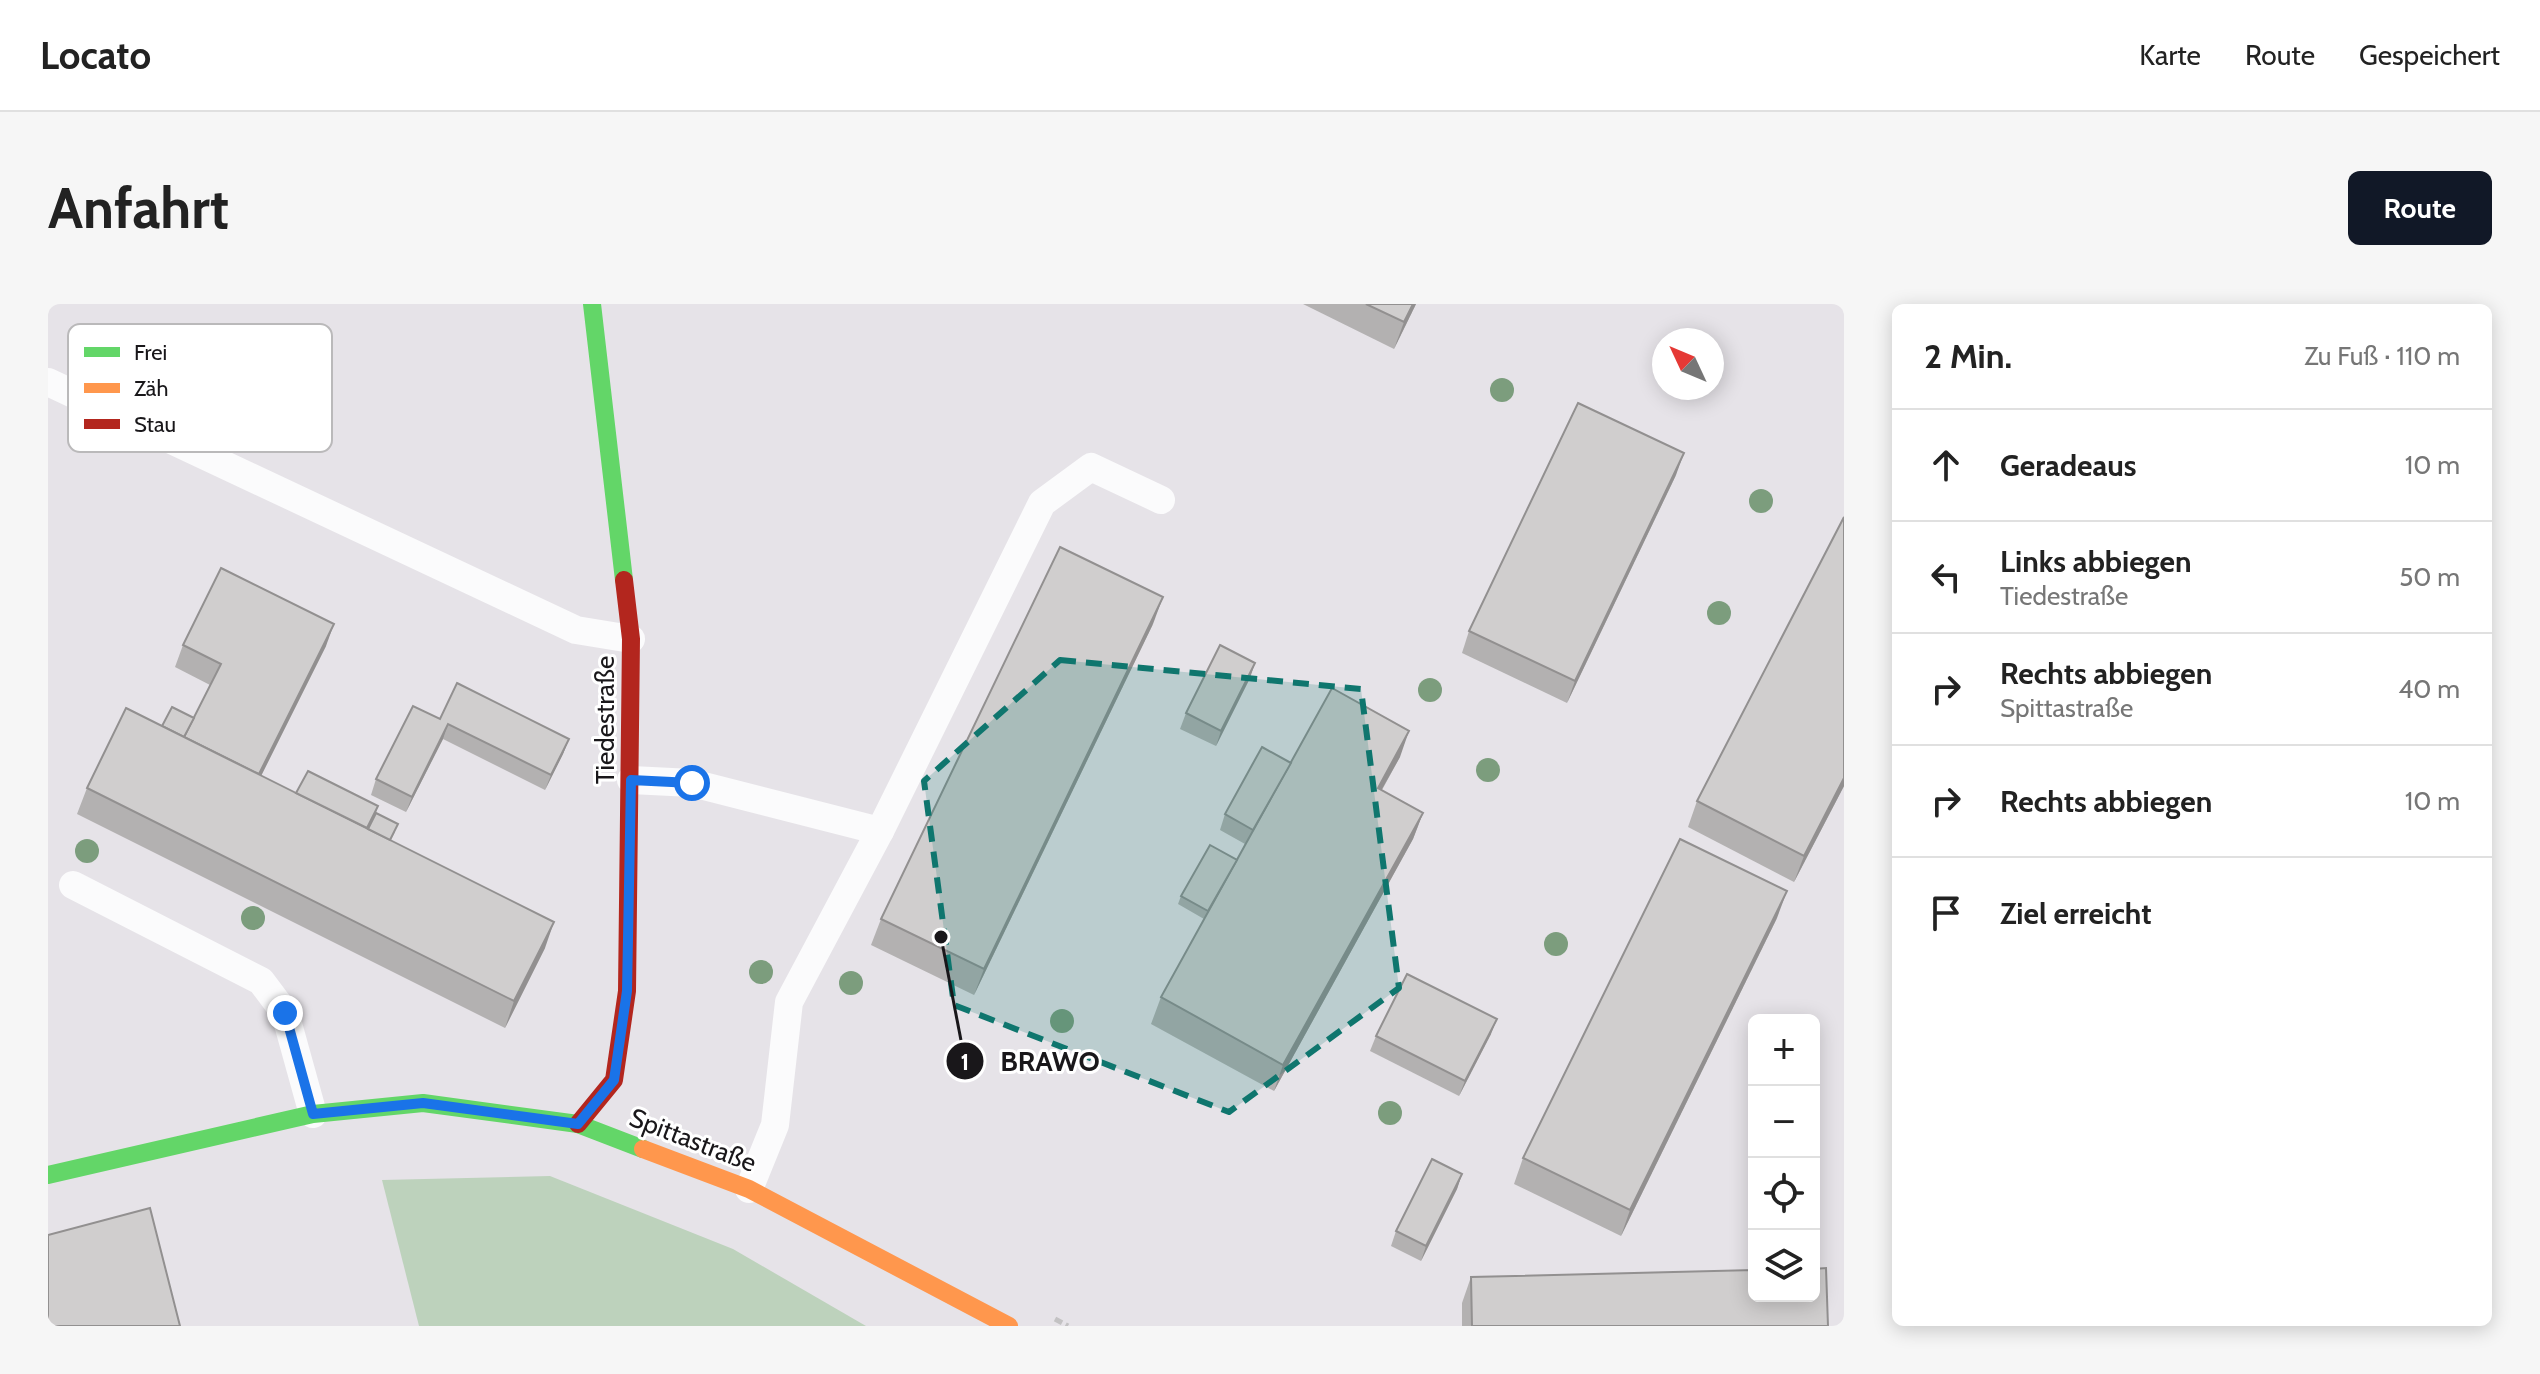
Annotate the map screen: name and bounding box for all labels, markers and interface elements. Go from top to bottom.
text: Locato [40,32,151,79]
text: Karte [2139,38,2201,72]
text: Route [2245,38,2315,72]
text: Gespeichert [2359,38,2500,72]
button: Route [2348,171,2492,245]
text: Anfahrt [48,174,229,242]
legend [68,324,332,452]
north arrow [1652,328,1724,400]
text: 2 Min. [1924,335,2012,377]
text: Frei [134,339,167,366]
text: Zu Fuß · 110 m [2304,340,2460,372]
text: Zäh [134,375,168,402]
text: Stau [134,411,176,438]
icon: ahead [1924,443,1968,487]
text: Geradeaus [2000,447,2137,484]
text: 10 m [2405,449,2460,481]
text: Links abbiegen [2000,543,2192,580]
icon: left [1924,555,1968,599]
text: 50 m [2399,561,2460,593]
text: Tiedestraße [2000,580,2128,612]
text: Rechts abbiegen [2000,655,2212,692]
street label: Tiedestraße [589,656,621,784]
icon: right [1924,667,1968,711]
text: 40 m [2398,673,2460,705]
text: Spittastraße [2000,692,2133,724]
route start [674,765,710,801]
icon: right [1924,779,1968,823]
text: Rechts abbiegen [2000,783,2212,820]
text: 10 m [2405,785,2460,817]
icon: arrive [1924,891,1968,935]
text: Ziel erreicht [2000,895,2151,932]
route end [267,995,303,1031]
map controls [1748,1014,1820,1302]
button: + [1748,1014,1820,1086]
callout: BRAWO [945,1035,1116,1087]
text: BRAWO [1000,1044,1100,1078]
text: 1 [961,1047,969,1076]
button: − [1748,1086,1820,1158]
street label: Spittastraße [625,1101,761,1179]
button: locate [1748,1158,1820,1230]
button: layers [1748,1230,1820,1302]

